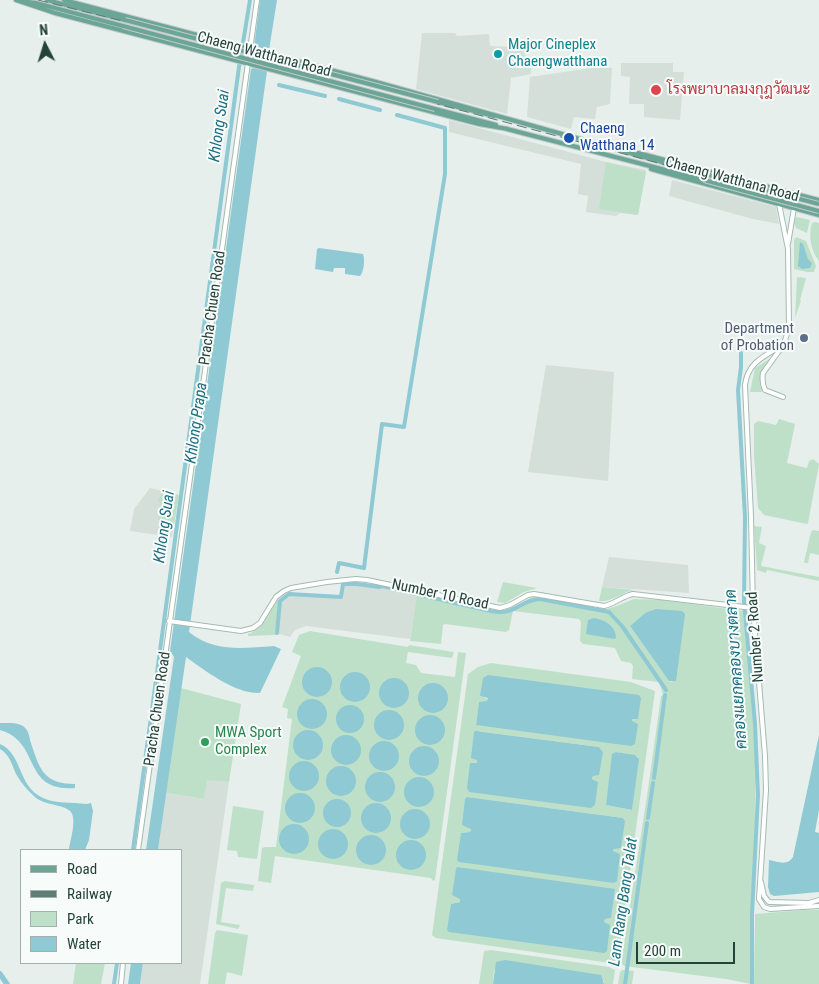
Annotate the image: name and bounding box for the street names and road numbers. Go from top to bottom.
street label: Chaeng Watthana Road [195,28,333,82]
street label: Chaeng Watthana Road [663,153,801,207]
street label: Pracha Chuen Road [196,250,230,366]
street label: Number 10 Road [390,576,490,614]
street label: Number 2 Road [744,591,768,683]
street label: Pracha Chuen Road [141,651,175,767]

